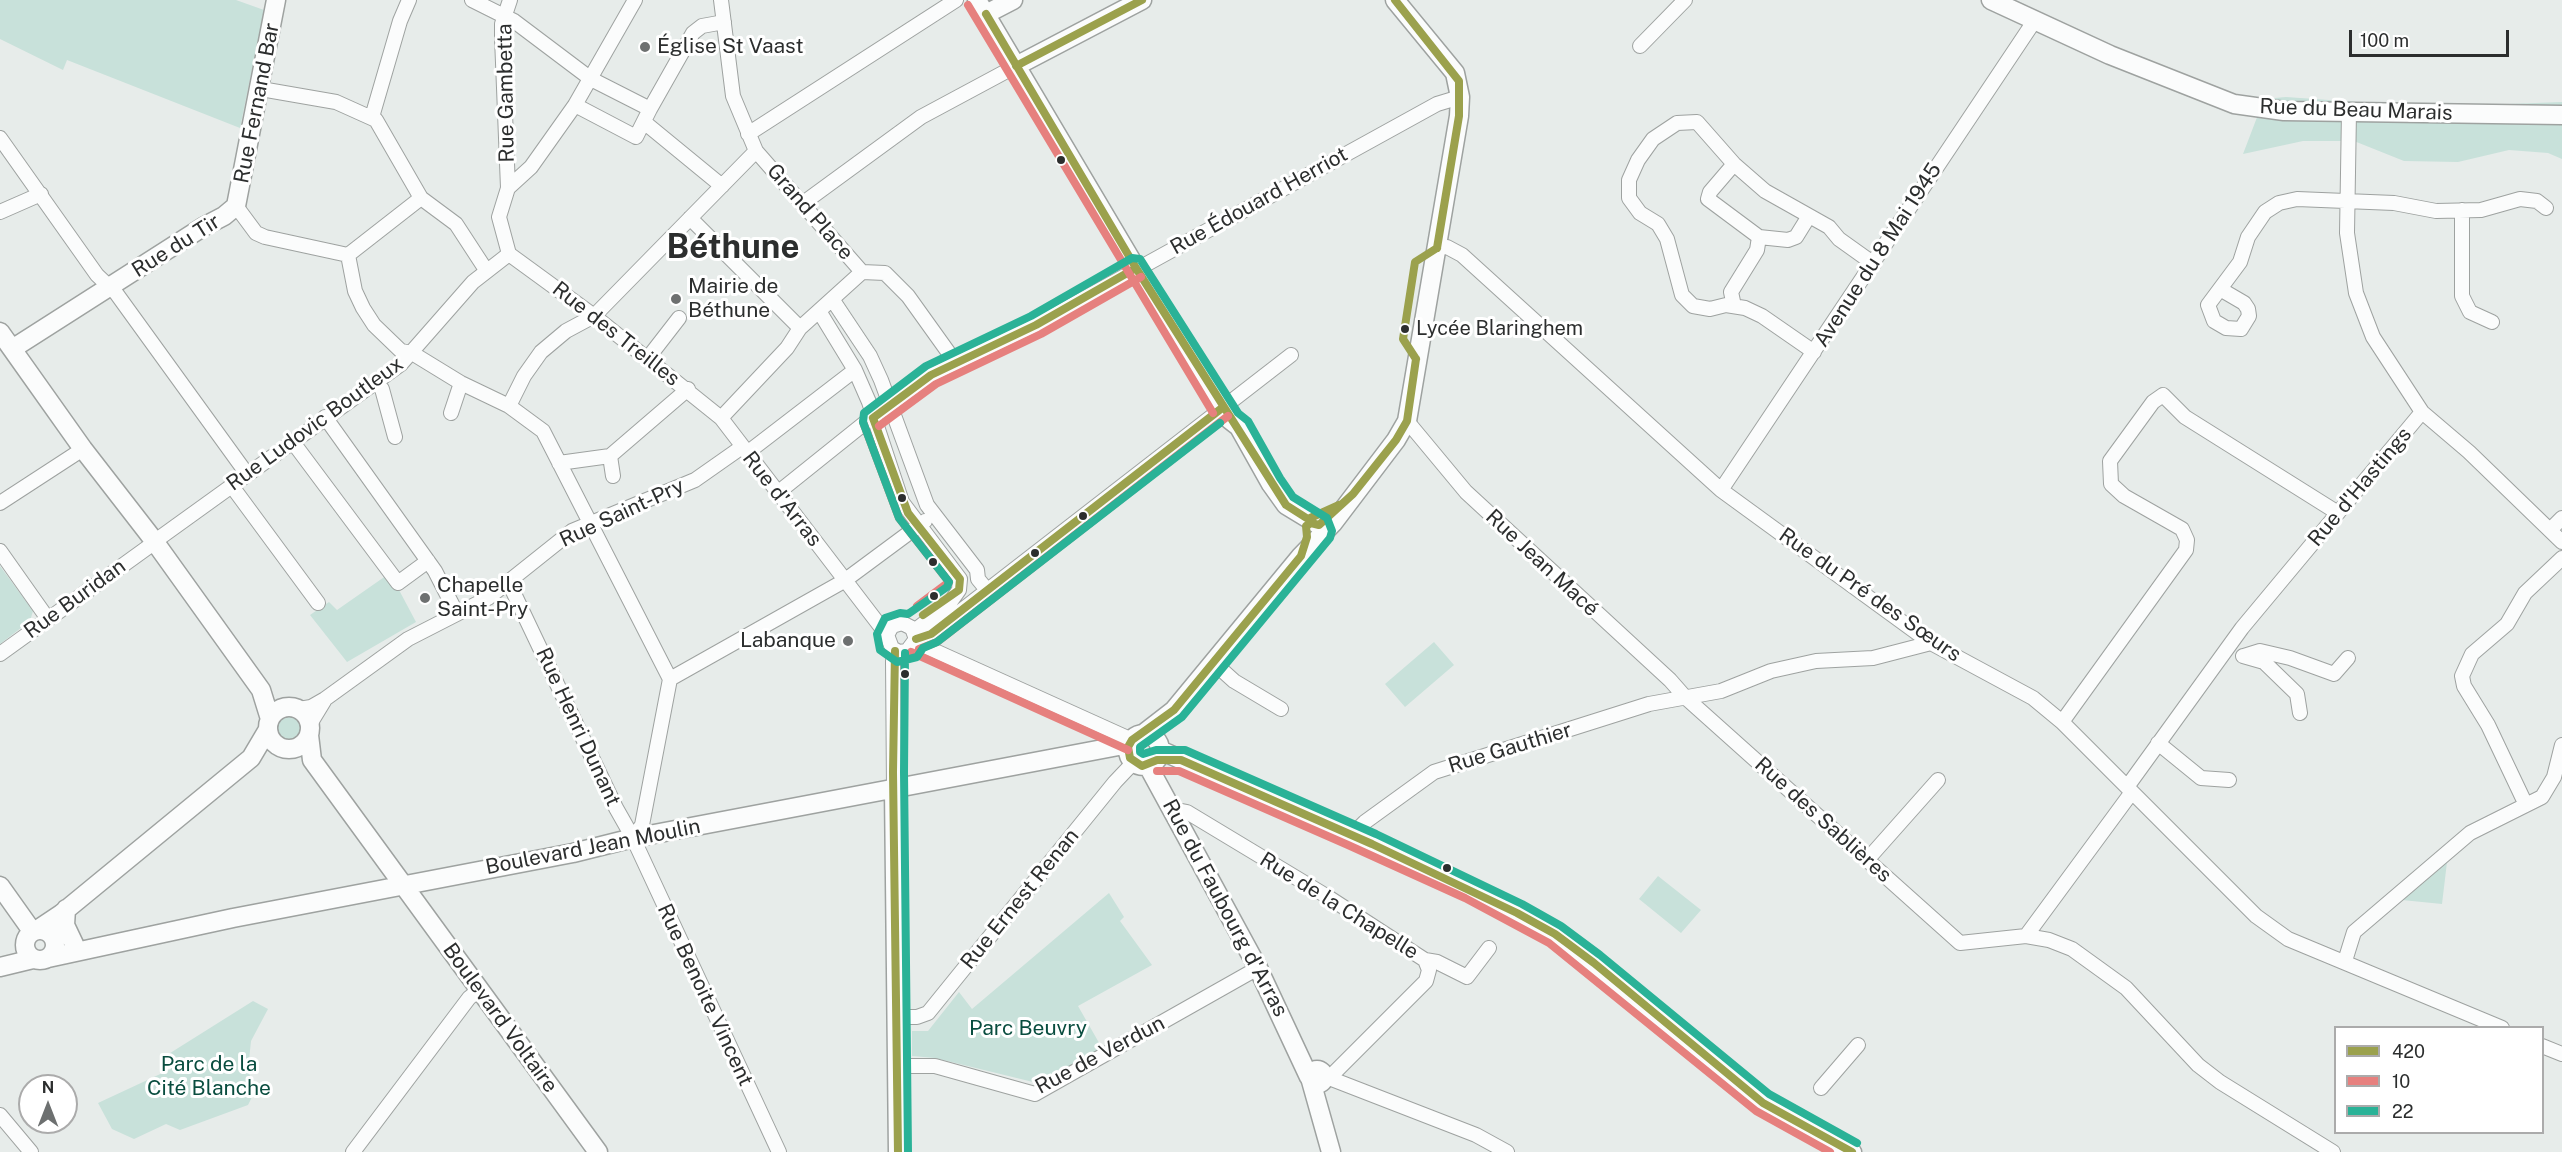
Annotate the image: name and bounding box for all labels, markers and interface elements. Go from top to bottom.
scale bar [2352,18,2512,56]
street label: Rue Fernand Bar [229,21,285,185]
street label: Rue Gambetta [492,23,520,163]
text: 100 m [2360,30,2409,51]
place label: Église St Vaast [657,34,804,60]
marker: Église St Vaast [638,40,652,54]
street label: Rue du Beau Marais [2259,94,2453,126]
street label: Rue Édouard Herriot [1166,142,1352,260]
unlabelled marker [1055,154,1067,166]
street label: Avenue du 8 Mai 1945 [1809,158,1947,352]
street label: Grand Place [761,159,859,265]
street label: Rue du Tir [127,209,225,283]
district label: Béthune [667,228,799,268]
place label: Mairie de Béthune [688,274,778,324]
street label: Rue des Treilles [547,276,685,392]
marker: Mairie de Béthune [669,292,683,306]
place label: Lycée Blaringhem [1416,317,1583,341]
marker: Lycée Blaringhem [1399,323,1411,335]
street label: Rue Ludovic Boutleux [222,351,408,497]
street label: Rue d'Hastings [2303,422,2417,552]
street label: Rue d'Arras [737,446,827,552]
street label: Rue Saint-Pry [556,473,688,553]
unlabelled marker [896,492,908,504]
street label: Rue Jean Macé [1480,504,1604,622]
unlabelled marker [1077,510,1089,522]
street label: Rue du Pré des Sœurs [1774,523,1966,667]
unlabelled marker [1029,547,1041,559]
street label: Rue Buridan [19,554,131,644]
unlabelled marker [927,556,939,568]
place label: Chapelle Saint-Pry [437,573,528,623]
unlabelled marker [928,590,940,602]
marker: Chapelle Saint-Pry [418,591,432,605]
place label: Labanque [740,628,836,654]
marker: Labanque [841,634,855,648]
street label: Rue Henri Dunant [530,644,626,810]
unlabelled marker [899,668,911,680]
street label: Rue Gauthier [1445,717,1575,779]
street label: Rue des Sablières [1749,752,1897,888]
street label: Rue du Faubourg d'Arras [1157,795,1293,1021]
street label: Boulevard Jean Moulin [483,814,703,880]
street label: Rue Ernest Renan [956,824,1084,974]
street label: Rue de la Chapelle [1255,847,1423,965]
unlabelled marker [1441,862,1453,874]
street label: Rue Benoite Vincent [652,900,758,1090]
street label: Boulevard Voltaire [437,938,563,1098]
street label: Rue de Verdun [1031,1010,1169,1100]
park label: Parc Beuvry [969,1016,1087,1042]
legend [2334,1026,2544,1134]
text: 420 [2392,1041,2425,1062]
park label: Parc de la Cité Blanche [147,1052,271,1102]
text: 10 [2392,1071,2410,1092]
north arrow [18,1074,78,1134]
text: N [42,1078,54,1097]
text: 22 [2392,1101,2413,1122]

